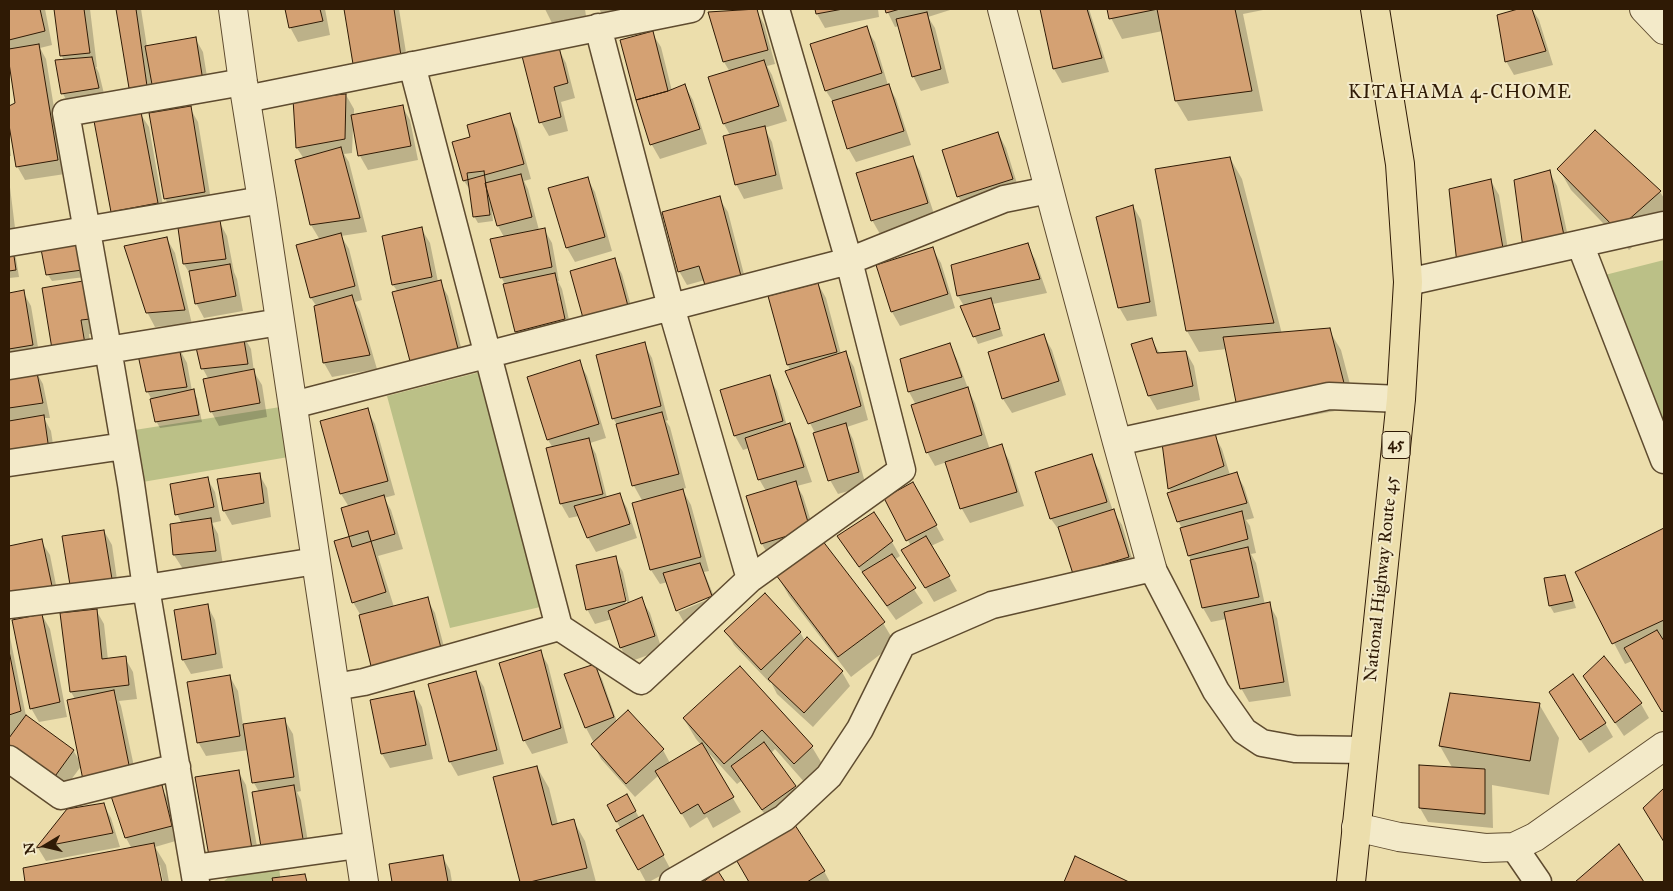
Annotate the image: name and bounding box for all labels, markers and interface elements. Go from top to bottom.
district label: KITAHAMA 4-CHOME [1346,82,1574,104]
road number: 45 [1382,432,1410,458]
street label: National Highway Route 45 [1360,475,1404,683]
north arrow [20,821,70,871]
text: N [20,841,39,856]

